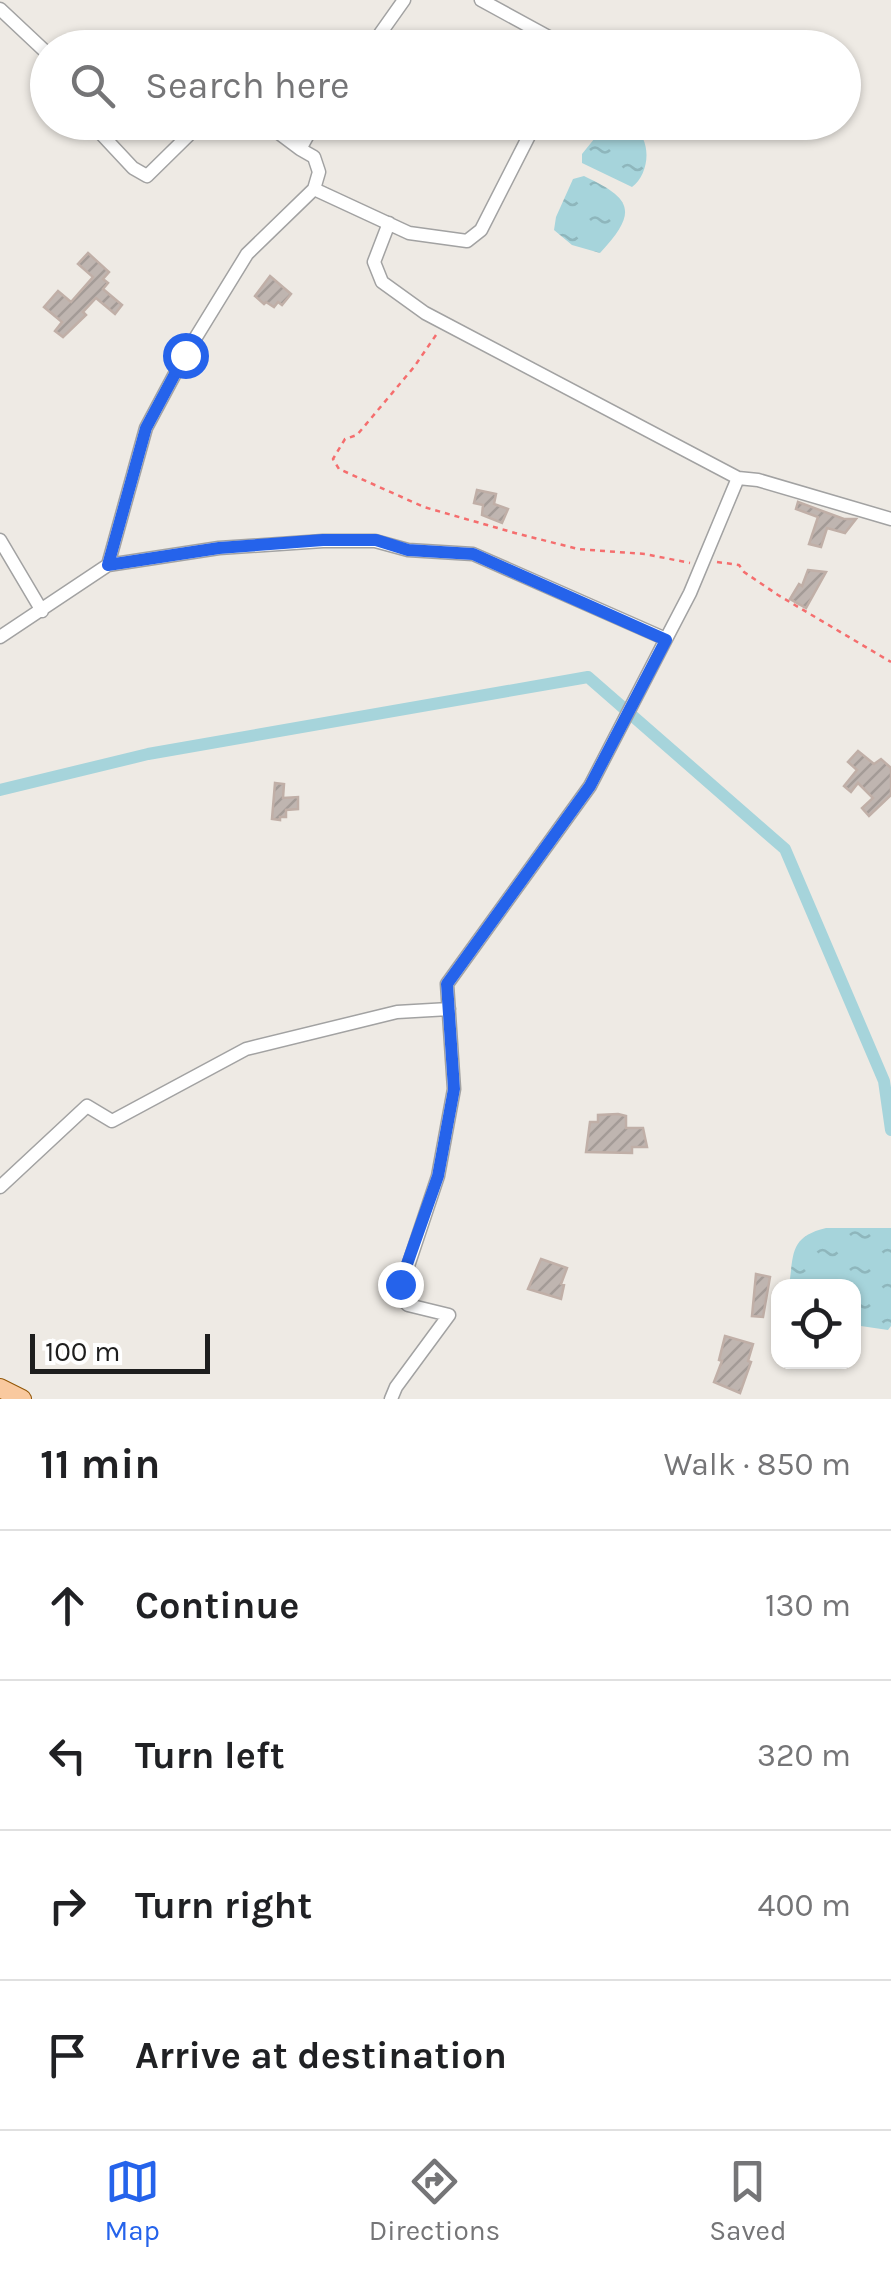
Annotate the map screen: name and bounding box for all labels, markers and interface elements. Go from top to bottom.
search box [30,30,861,140]
icon: search [65,58,120,113]
text: Search here [145,63,349,108]
route start [163,333,209,379]
route end [378,1262,424,1308]
map controls [771,1279,861,1369]
button: locate [771,1279,861,1369]
scale bar [30,1329,210,1374]
text: 100 m [45,1335,120,1368]
text: 11 min [40,1439,160,1489]
text: Walk · 850 m [664,1446,851,1483]
icon: ahead [40,1578,95,1633]
text: Continue [135,1583,299,1628]
text: 130 m [765,1587,851,1624]
icon: left [40,1728,95,1783]
text: Turn left [135,1733,285,1778]
text: 320 m [757,1737,851,1774]
icon: right [40,1878,95,1933]
text: Turn right [135,1883,312,1928]
text: 400 m [758,1887,851,1924]
icon: arrive [40,2028,95,2083]
text: Arrive at destination [135,2033,507,2078]
tab: Map [104,2154,160,2247]
tab: Directions [369,2154,500,2247]
tab: Saved [709,2154,787,2247]

